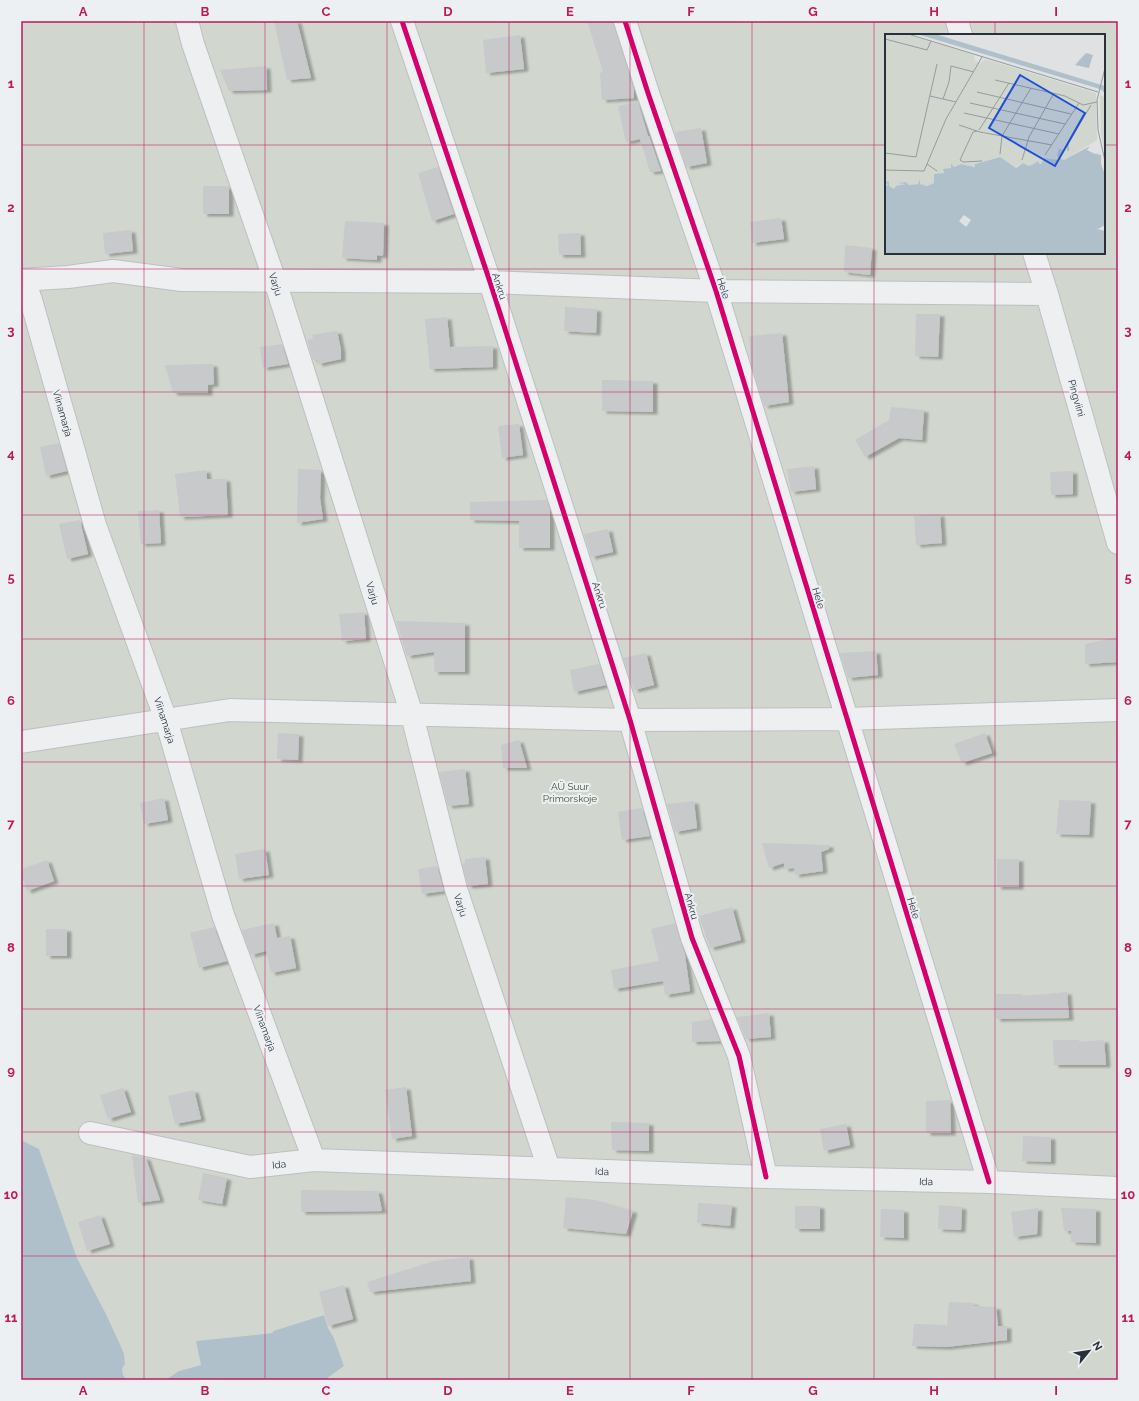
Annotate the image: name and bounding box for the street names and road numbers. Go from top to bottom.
street label: Varju [267,271,284,297]
street label: Ankru [490,271,509,301]
street label: Hele [715,276,732,300]
street label: Pingviini [1066,378,1087,418]
street label: Viinamarja [51,388,74,438]
street label: Varju [364,580,381,606]
street label: Ankru [590,580,609,610]
street label: Hele [810,586,827,610]
street label: Viinamarja [152,695,177,745]
street label: Ankru [682,891,701,921]
street label: Varju [452,892,469,918]
street label: Hele [905,896,922,920]
street label: Viinamarja [251,1004,278,1053]
street label: Ida [271,1158,287,1171]
street label: Ida [595,1166,609,1177]
street label: Ida [919,1176,933,1187]

